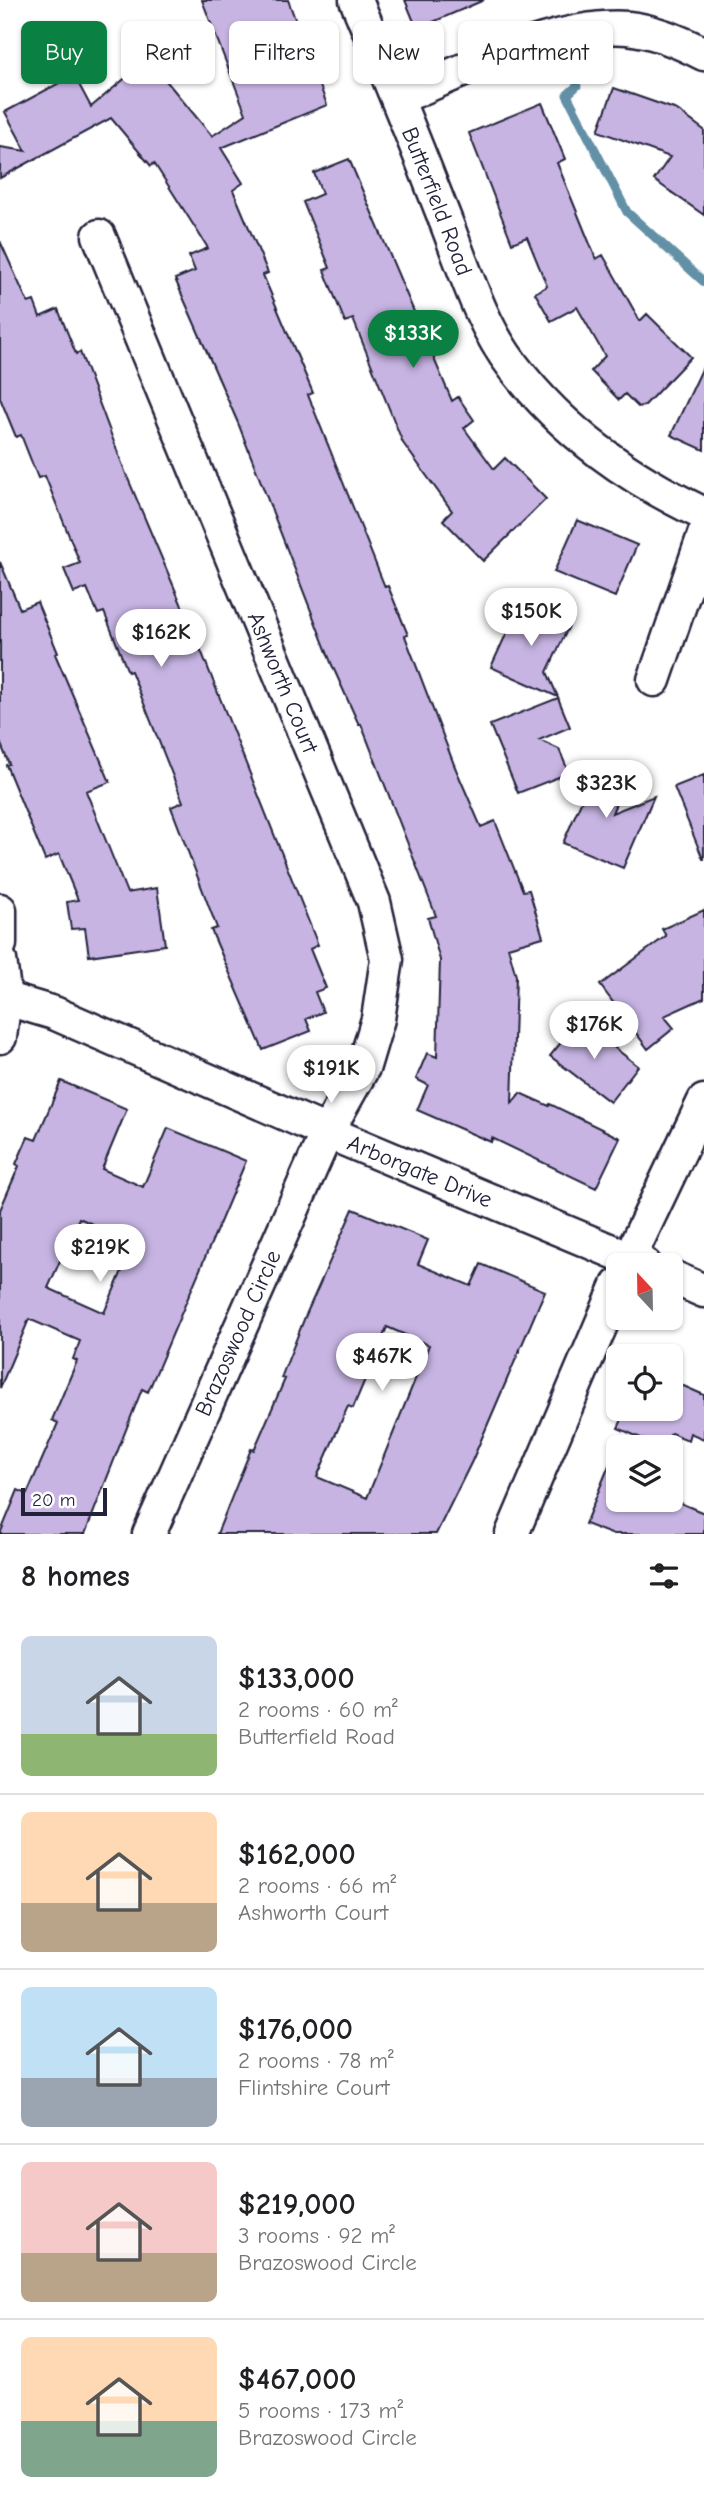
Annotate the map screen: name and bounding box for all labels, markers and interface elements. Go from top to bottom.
chip: Buy [21,21,107,84]
chip: Rent [121,21,215,84]
chip: Filters [229,21,339,84]
chip: New [353,21,444,84]
chip: Apartment [458,21,613,84]
street label: Butterfield Road [396,123,478,279]
pin: $133K [364,310,462,370]
text: $133K [384,319,442,346]
pin: $150K [482,588,580,648]
text: $150K [500,597,562,624]
street label: Ashworth Court [242,608,325,758]
pin: $162K [112,610,210,669]
text: $162K [131,618,191,645]
pin: $323K [557,760,655,820]
text: $323K [576,769,636,796]
pin: $176K [545,1002,643,1061]
text: $176K [565,1010,623,1037]
pin: $191K [282,1046,380,1105]
text: $191K [303,1054,359,1081]
street label: Arborgate Drive [344,1129,496,1213]
pin: $219K [51,1224,149,1284]
text: $219K [70,1233,130,1260]
street label: Brazoswood Circle [189,1246,287,1420]
north arrow [606,1253,682,1330]
map controls [606,1253,683,1512]
pin: $467K [333,1334,431,1393]
text: $467K [352,1342,412,1369]
button: locate [606,1344,683,1421]
button: layers [606,1435,683,1512]
scale bar [21,1485,107,1517]
text: 20 m [32,1489,76,1511]
icon: filters [645,1557,683,1595]
text: 8 homes [21,1559,130,1594]
text: $133,000 [238,1661,355,1696]
icon: home [77,1664,161,1748]
text: 2 rooms · 60 m² [238,1696,398,1723]
text: Butterfield Road [238,1723,395,1750]
text: $162,000 [238,1837,356,1872]
icon: home [77,1840,161,1924]
text: 2 rooms · 66 m² [238,1872,396,1899]
text: Ashworth Court [238,1899,388,1926]
text: $176,000 [238,2012,353,2047]
icon: home [77,2015,161,2099]
text: 2 rooms · 78 m² [238,2047,394,2074]
text: Flintshire Court [238,2074,390,2101]
text: $219,000 [238,2187,356,2222]
icon: home [77,2190,161,2274]
text: 3 rooms · 92 m² [238,2222,395,2249]
text: Brazoswood Circle [238,2249,417,2276]
text: $467,000 [238,2362,357,2397]
icon: home [77,2365,161,2449]
text: 5 rooms · 173 m² [238,2397,403,2424]
text: Brazoswood Circle [238,2424,417,2451]

